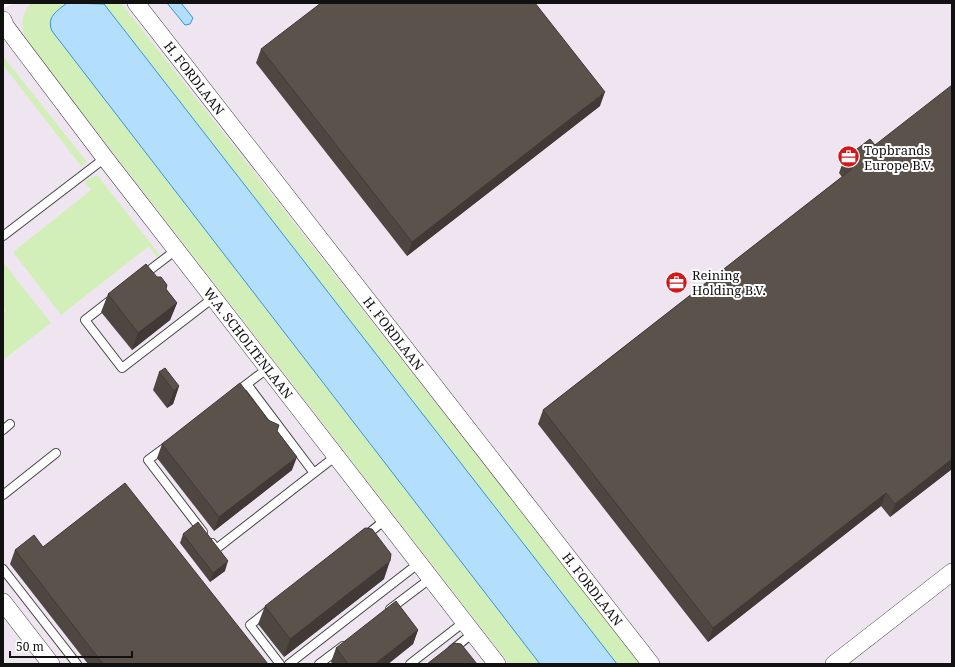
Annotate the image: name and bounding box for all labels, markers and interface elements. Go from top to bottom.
street label: H. FORDLAAN [160,37,229,118]
place label: Topbrands Europe B.V. [864,141,933,174]
office icon: Topbrands Europe B.V. [835,144,861,170]
place label: Reining Holding B.V. [692,266,766,299]
office icon: Reining Holding B.V. [663,269,689,295]
street label: W.A. SCHOLTENLAAN [200,284,297,403]
street label: H. FORDLAAN [359,293,428,374]
street label: H. FORDLAAN [558,549,627,630]
scale bar [10,633,132,659]
text: 50 m [16,638,44,655]

